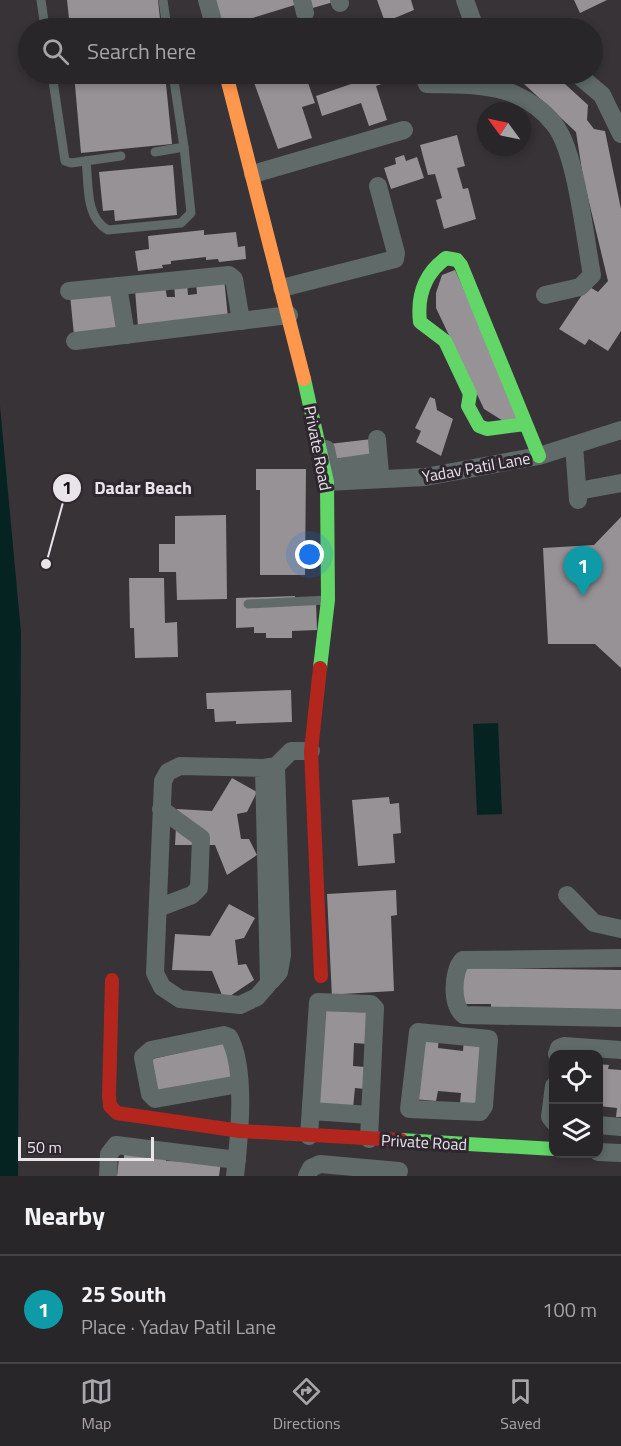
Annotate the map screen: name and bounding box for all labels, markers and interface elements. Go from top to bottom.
search box [18,18,603,84]
text: Search here [87,34,196,68]
icon: search [39,35,72,68]
north arrow [477,102,531,156]
street label: Private Road [298,404,338,492]
street label: Yadav Patil Lane [420,446,532,488]
callout: Dadar Beach [52,470,204,506]
text: 1 [62,474,72,501]
text: Dadar Beach [94,474,192,501]
your location [295,540,324,569]
pin: 1 [564,546,602,596]
map controls [549,1050,603,1158]
button: locate [549,1050,603,1104]
button: layers [549,1104,603,1158]
street label: Private Road [380,1128,468,1156]
scale bar [18,1134,154,1162]
text: 50 m [27,1135,62,1159]
text: Nearby [24,1196,105,1235]
text: 25 South [81,1277,167,1311]
text: 1 [38,1294,49,1325]
text: 100 m [542,1294,597,1325]
text: Place · Yadav Patil Lane [81,1311,276,1342]
tab: Map [80,1375,113,1435]
tab: Directions [273,1375,341,1435]
tab: Saved [500,1375,541,1435]

